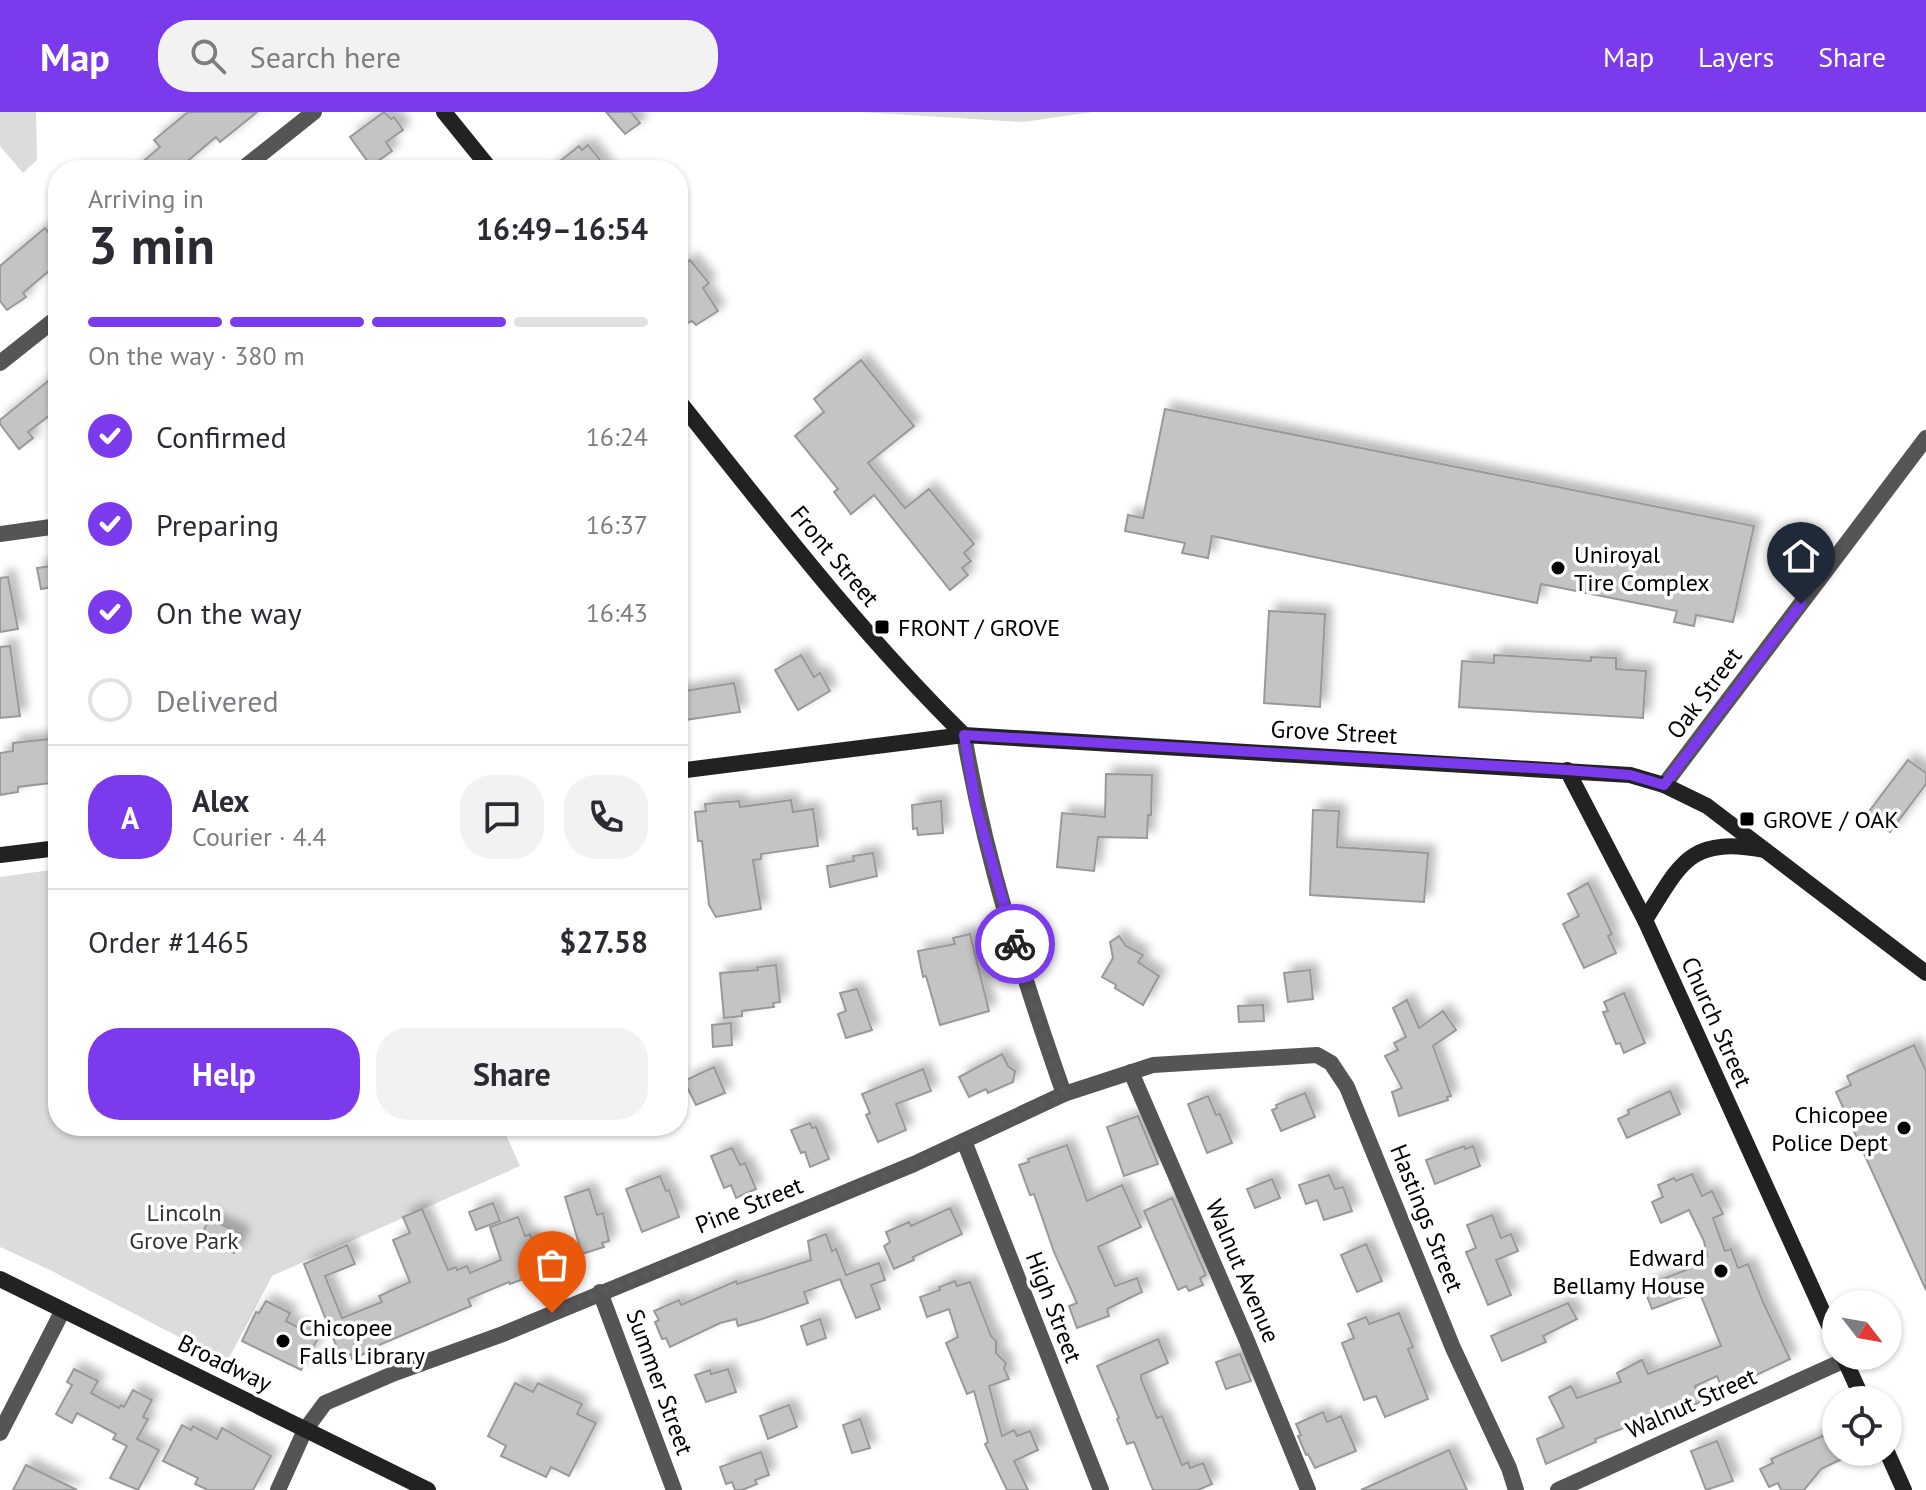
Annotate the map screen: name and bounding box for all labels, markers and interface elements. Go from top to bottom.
search box [158,20,718,92]
text: Map [40,32,110,81]
icon: search [186,34,230,78]
text: Search here [250,37,401,76]
text: Map [1603,38,1654,75]
text: Layers [1698,38,1774,75]
text: Share [1818,38,1886,75]
text: Arriving in [88,182,204,215]
text: 16:49–16:54 [476,209,648,248]
text: 3 min [88,211,215,278]
text: On the way · 380 m [88,339,305,372]
icon: check [88,414,132,458]
text: Confirmed [156,417,287,456]
text: 16:24 [586,420,648,453]
street label: Front Street [784,499,886,613]
icon: check [88,502,132,546]
text: Preparing [156,505,279,544]
text: 16:37 [586,508,648,541]
pin [1767,522,1835,604]
icon: home [1779,534,1823,578]
place label: Uniroyal Tire Complex [1574,539,1710,598]
marker: Uniroyal Tire Complex [1549,559,1567,577]
icon: check [88,590,132,634]
text: On the way [156,593,302,632]
text: 16:43 [586,596,648,629]
place label: FRONT / GROVE [898,612,1060,643]
marker: FRONT / GROVE [873,618,891,636]
street label: Oak Street [1659,641,1749,745]
text: Delivered [156,681,279,720]
street label: Grove Street [1270,713,1398,751]
button: chat [460,775,544,859]
button: phone [564,775,648,859]
text: Alex [192,781,249,820]
text: A [121,798,139,837]
place label: GROVE / OAK [1763,804,1899,835]
marker: GROVE / OAK [1738,810,1756,828]
text: Courier · 4.4 [192,820,326,853]
courier [975,904,1055,984]
text: Order #1465 [88,922,250,961]
text: $27.58 [559,922,648,961]
icon: bike [993,922,1037,966]
street label: Church Street [1674,952,1760,1092]
button: Help [88,1028,360,1120]
button: Share [376,1028,648,1120]
place label: Chicopee Police Dept [1771,1099,1888,1158]
marker: Chicopee Police Dept [1895,1119,1913,1137]
street label: Hastings Street [1383,1140,1471,1296]
street label: Pine Street [691,1169,807,1241]
street label: Walnut Avenue [1199,1195,1287,1347]
park label: Lincoln Grove Park [129,1197,239,1256]
pin [518,1231,586,1313]
place label: Edward Bellamy House [1552,1242,1705,1301]
icon: bag [530,1243,574,1287]
street label: High Street [1019,1247,1089,1367]
marker: Edward Bellamy House [1712,1262,1730,1280]
north arrow [1822,1290,1902,1370]
map controls [1822,1290,1902,1466]
street label: Summer Street [619,1305,701,1459]
place label: Chicopee Falls Library [299,1312,425,1371]
street label: Broadway [173,1327,277,1399]
marker: Chicopee Falls Library [274,1332,292,1350]
street label: Walnut Street [1621,1360,1761,1446]
button: locate [1822,1386,1902,1466]

